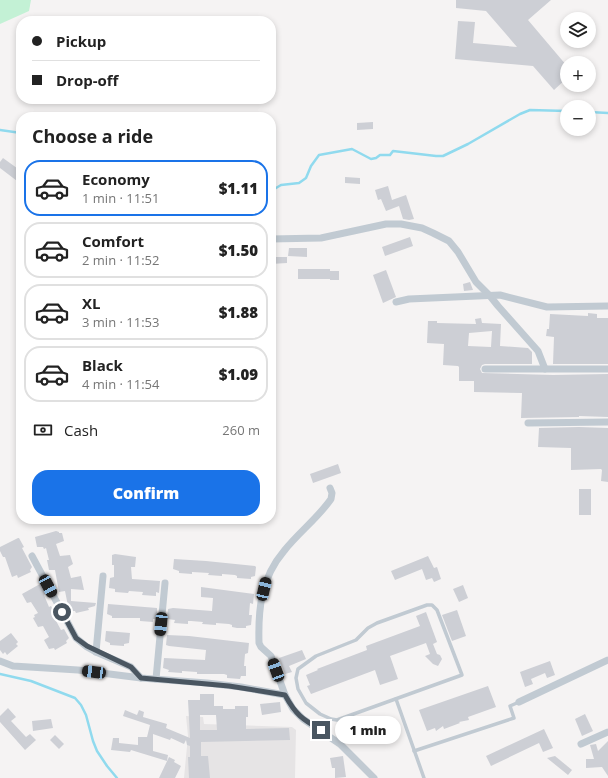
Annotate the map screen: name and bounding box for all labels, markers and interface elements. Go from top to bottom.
map controls [560,12,596,136]
button: layers [560,12,596,48]
text: Pickup [56,31,106,51]
button: + [560,56,596,92]
text: Drop-off [56,70,118,90]
button: − [560,100,596,136]
text: Choose a ride [32,124,153,148]
text: Economy [82,169,150,189]
icon: car [34,170,70,206]
text: $1.11 [219,178,258,198]
text: 1 min · 11:51 [82,189,159,207]
text: Comfort [82,231,144,251]
icon: car [34,232,70,268]
text: $1.50 [219,240,258,260]
text: 2 min · 11:52 [82,251,159,269]
text: XL [82,293,100,313]
icon: car [34,294,70,330]
text: $1.88 [219,302,258,322]
text: 3 min · 11:53 [82,313,159,331]
text: Black [82,355,123,375]
icon: car [34,356,70,392]
text: $1.09 [219,364,258,384]
text: 4 min · 11:54 [82,375,159,393]
icon: cash [32,419,54,441]
text: Cash [64,420,98,440]
text: 260 m [222,421,260,439]
button: Confirm [32,470,260,516]
car [37,573,59,599]
car [255,576,273,602]
route start [53,603,71,621]
car [154,611,168,637]
car [266,657,286,683]
car [81,665,107,679]
callout: 1 min [335,716,401,744]
route end [312,721,330,739]
text: 1 min [350,721,386,739]

